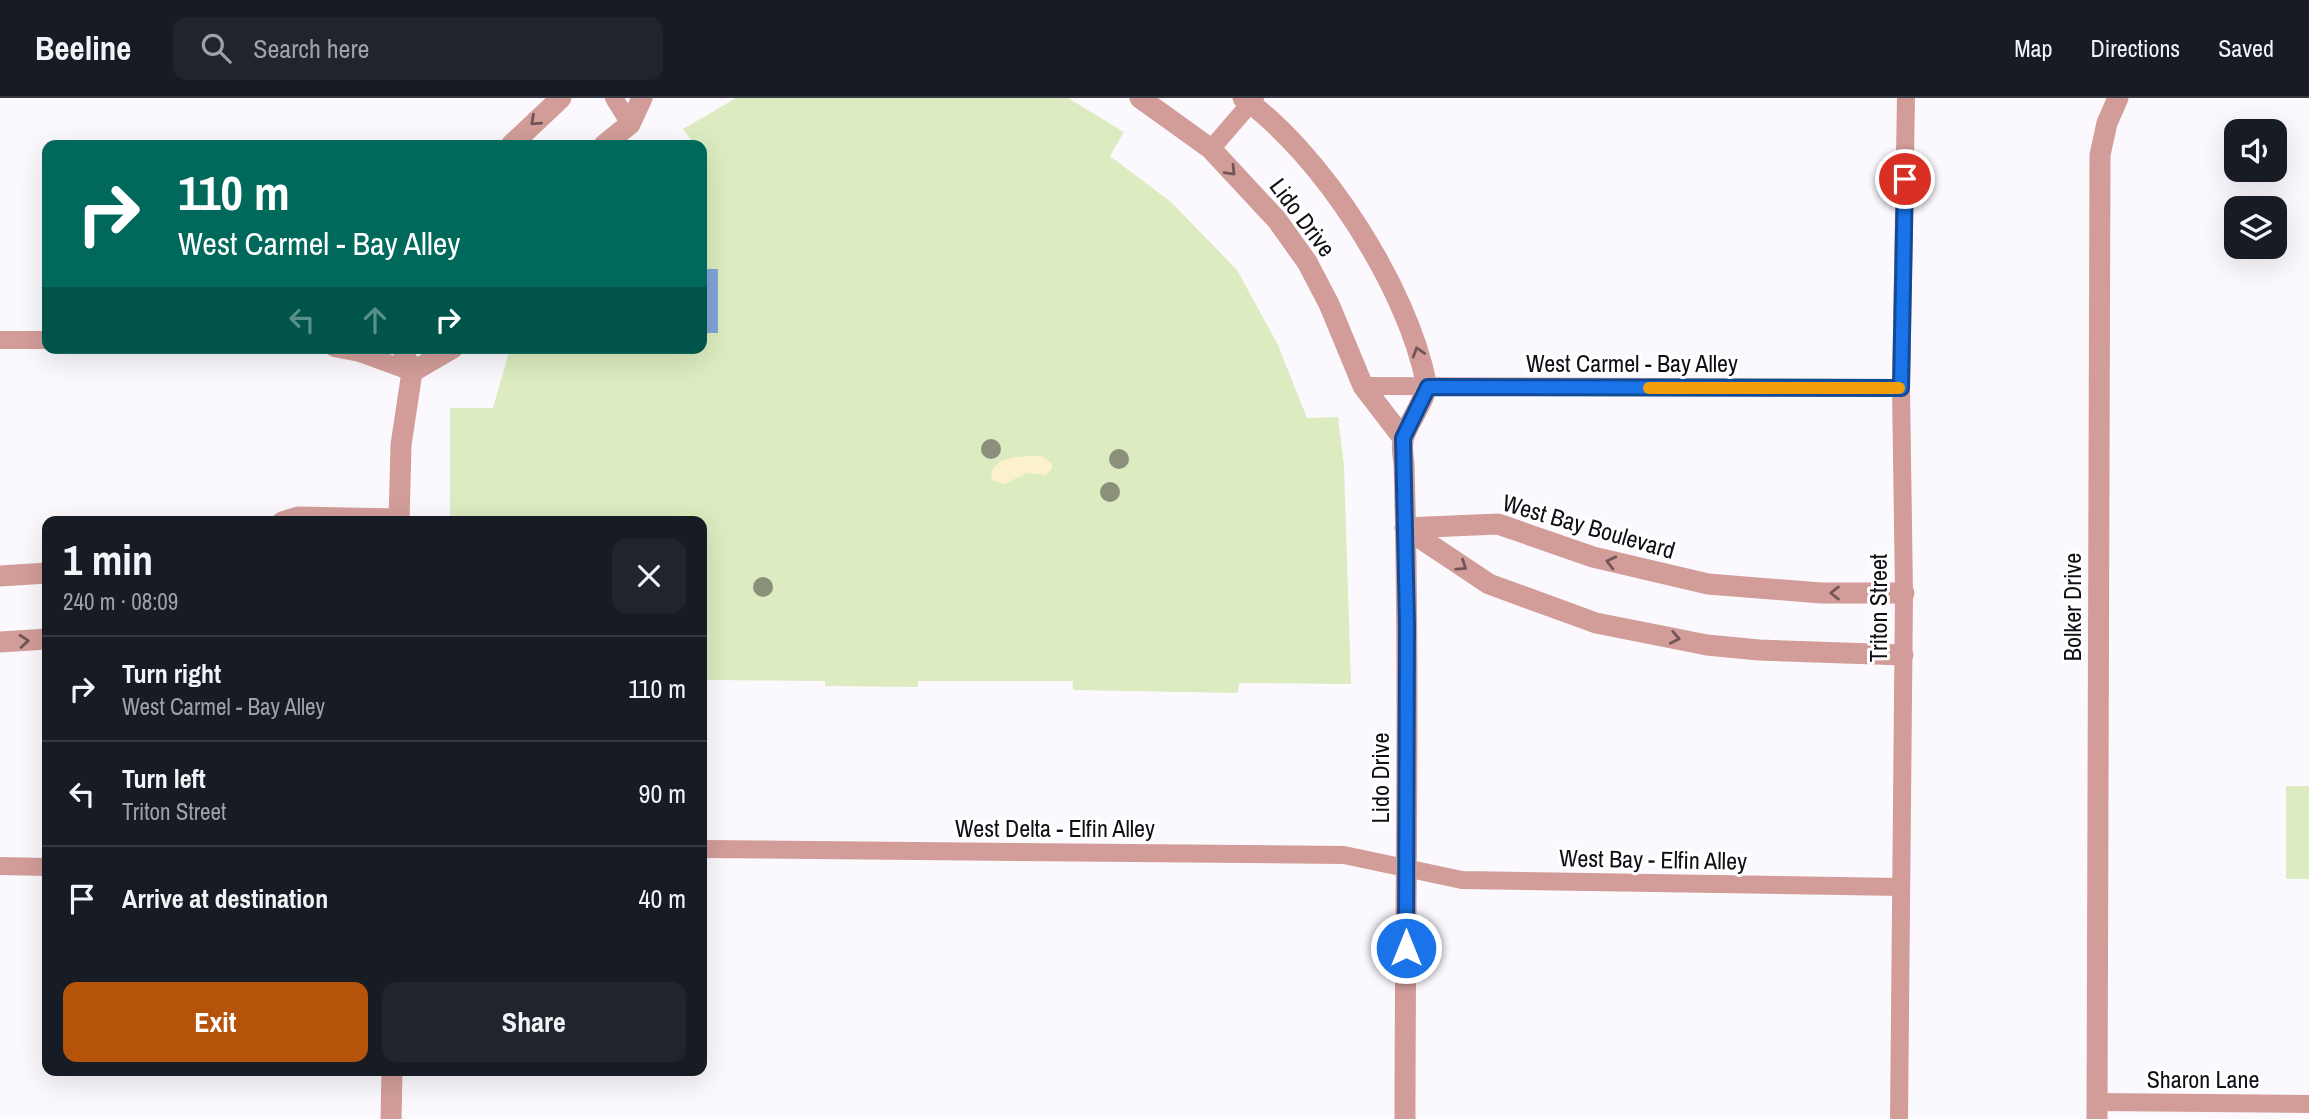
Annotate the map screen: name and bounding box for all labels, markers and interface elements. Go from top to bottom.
search box [173,17,663,80]
text: Beeline [35,26,131,70]
icon: search [197,29,235,67]
text: Search here [253,31,369,66]
text: Map [2014,32,2052,64]
text: Directions [2090,32,2180,64]
text: Saved [2218,32,2274,64]
one-way arrow [530,113,543,125]
map controls [2224,119,2287,259]
button: sound [2224,119,2287,182]
pin [1875,149,1935,209]
text: 110 m [178,159,290,225]
icon: arrive [1886,160,1924,198]
one-way arrow [1223,162,1236,175]
icon: right [63,168,154,259]
street label: Lido Drive [1263,171,1343,263]
button: layers [2224,196,2287,259]
text: West Carmel - Bay Alley [178,222,460,265]
icon: left [283,301,321,339]
icon: ahead [356,301,394,339]
icon: right [429,301,467,339]
one-way arrow [1412,347,1427,359]
street label: West Carmel - Bay Alley [1526,347,1738,379]
street label: West Bay Boulevard [1499,486,1679,566]
text: 1 min [63,532,153,588]
button: close [612,539,686,613]
street label: Triton Street [1862,553,1894,662]
street label: Bolker Drive [2056,553,2088,661]
one-way arrow [1605,556,1617,570]
one-way arrow [1454,558,1467,570]
one-way arrow [1830,585,1840,601]
text: 240 m · 08:09 [63,586,178,617]
one-way arrow [1669,630,1681,645]
one-way arrow [18,634,29,649]
text: Turn right [122,656,221,691]
icon: right [63,670,101,708]
text: 110 m [628,671,686,706]
text: West Carmel - Bay Alley [122,691,325,722]
street label: Lido Drive [1364,733,1396,823]
text: Turn left [122,761,206,796]
icon: left [63,775,101,813]
text: 90 m [639,776,686,811]
text: Triton Street [122,796,226,827]
street label: West Delta - Elfin Alley [955,812,1155,844]
street label: West Bay - Elfin Alley [1559,841,1747,877]
icon: arrive [63,880,101,918]
text: Arrive at destination [122,881,328,916]
text: 40 m [639,881,686,916]
position arrow [1369,911,1443,985]
button: Exit [63,982,368,1062]
button: Share [382,982,686,1062]
street label: Sharon Lane [2147,1063,2259,1095]

